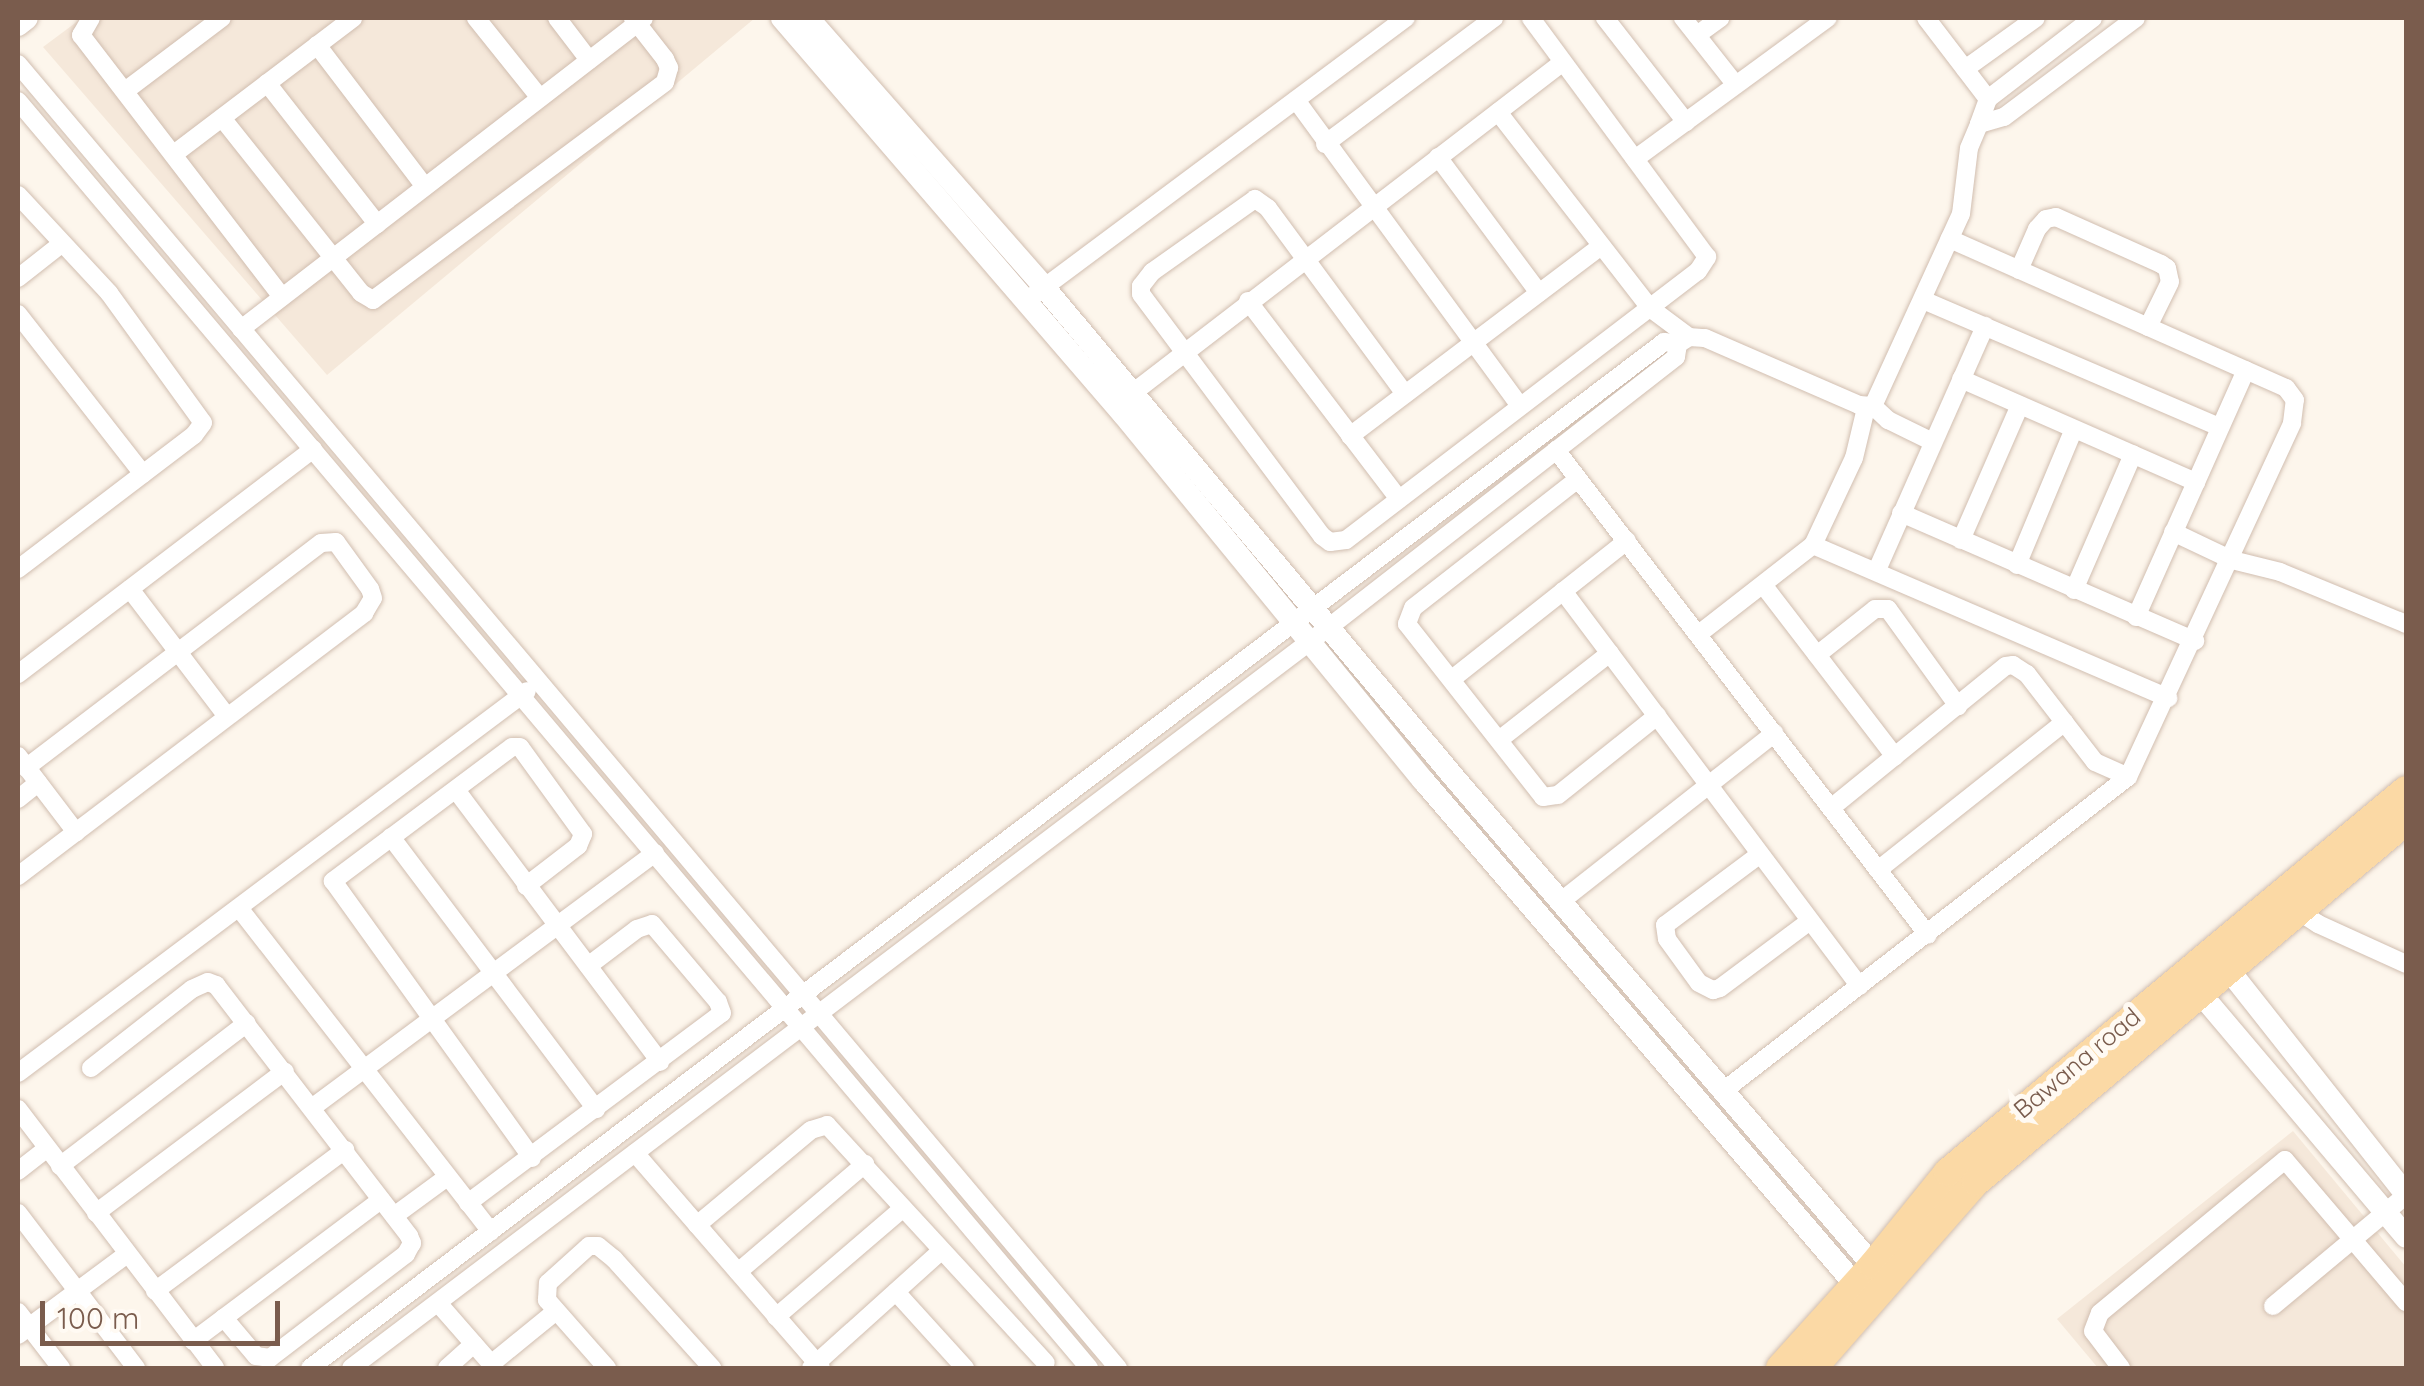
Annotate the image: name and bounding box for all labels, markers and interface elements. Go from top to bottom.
street label: Bawana road [2008,1001,2146,1125]
scale bar [45,1281,285,1343]
text: 100 m [57,1299,139,1337]

